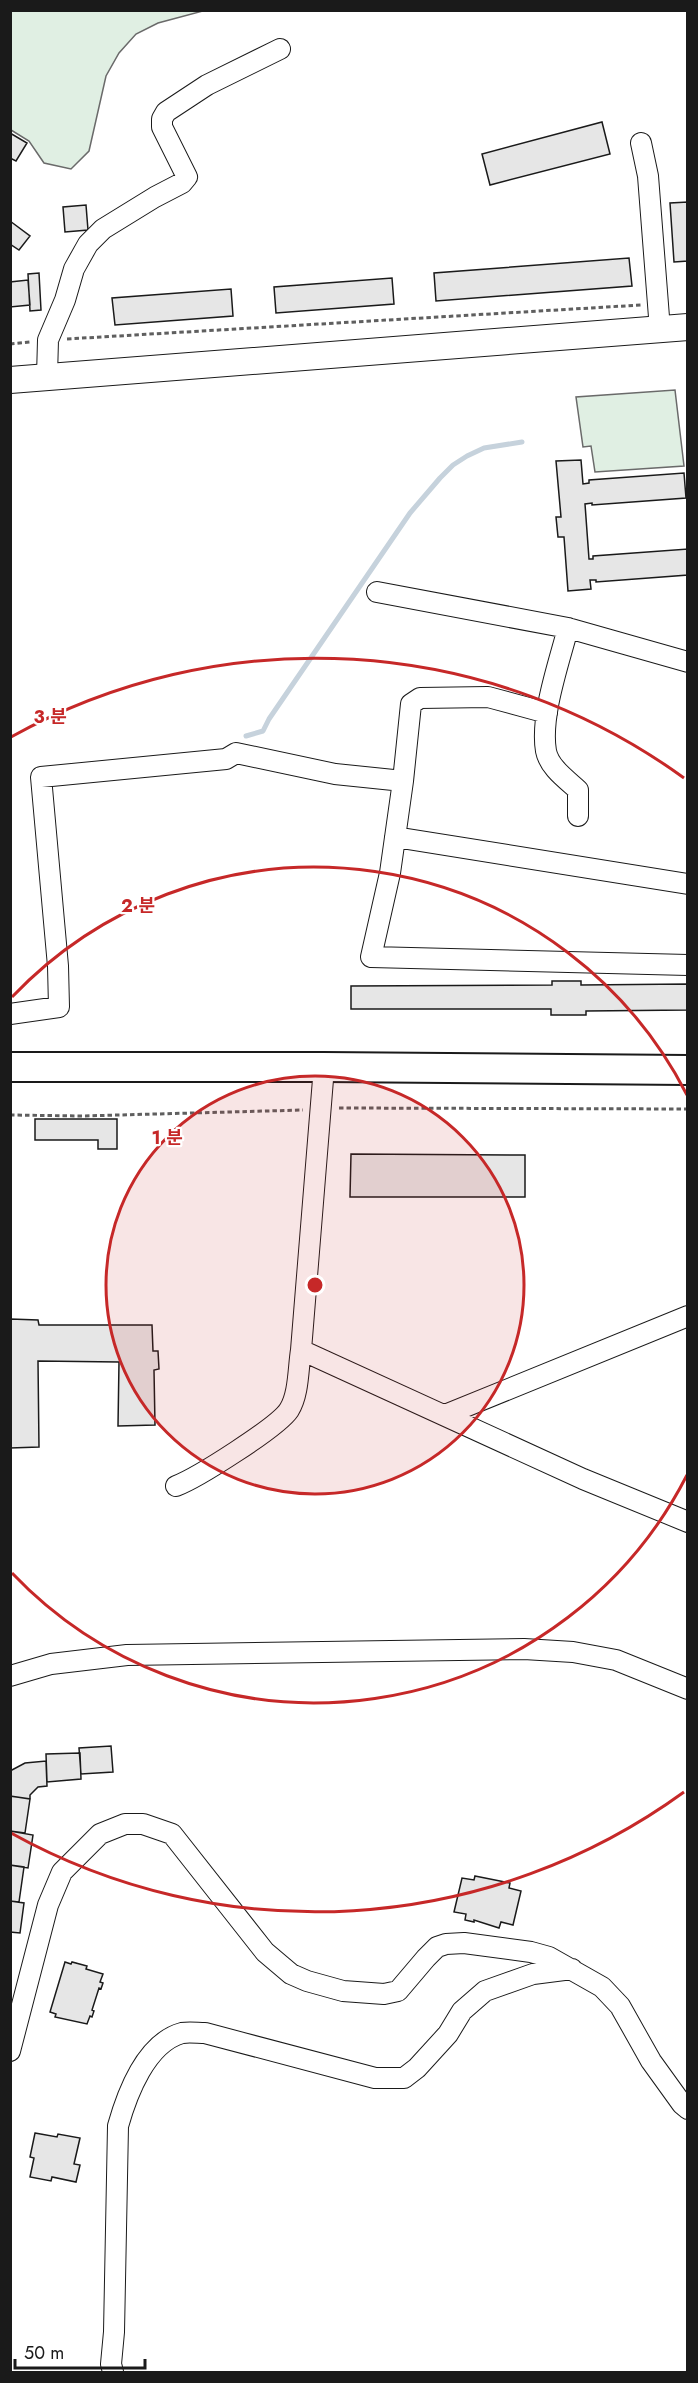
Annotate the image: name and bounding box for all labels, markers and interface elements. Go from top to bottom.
text: 3 분 [33,704,67,730]
text: 2 분 [121,893,155,919]
text: 1 분 [151,1125,183,1151]
centre of rings [305,1275,325,1295]
scale bar [15,2332,146,2370]
text: 50 m [24,2340,64,2366]

